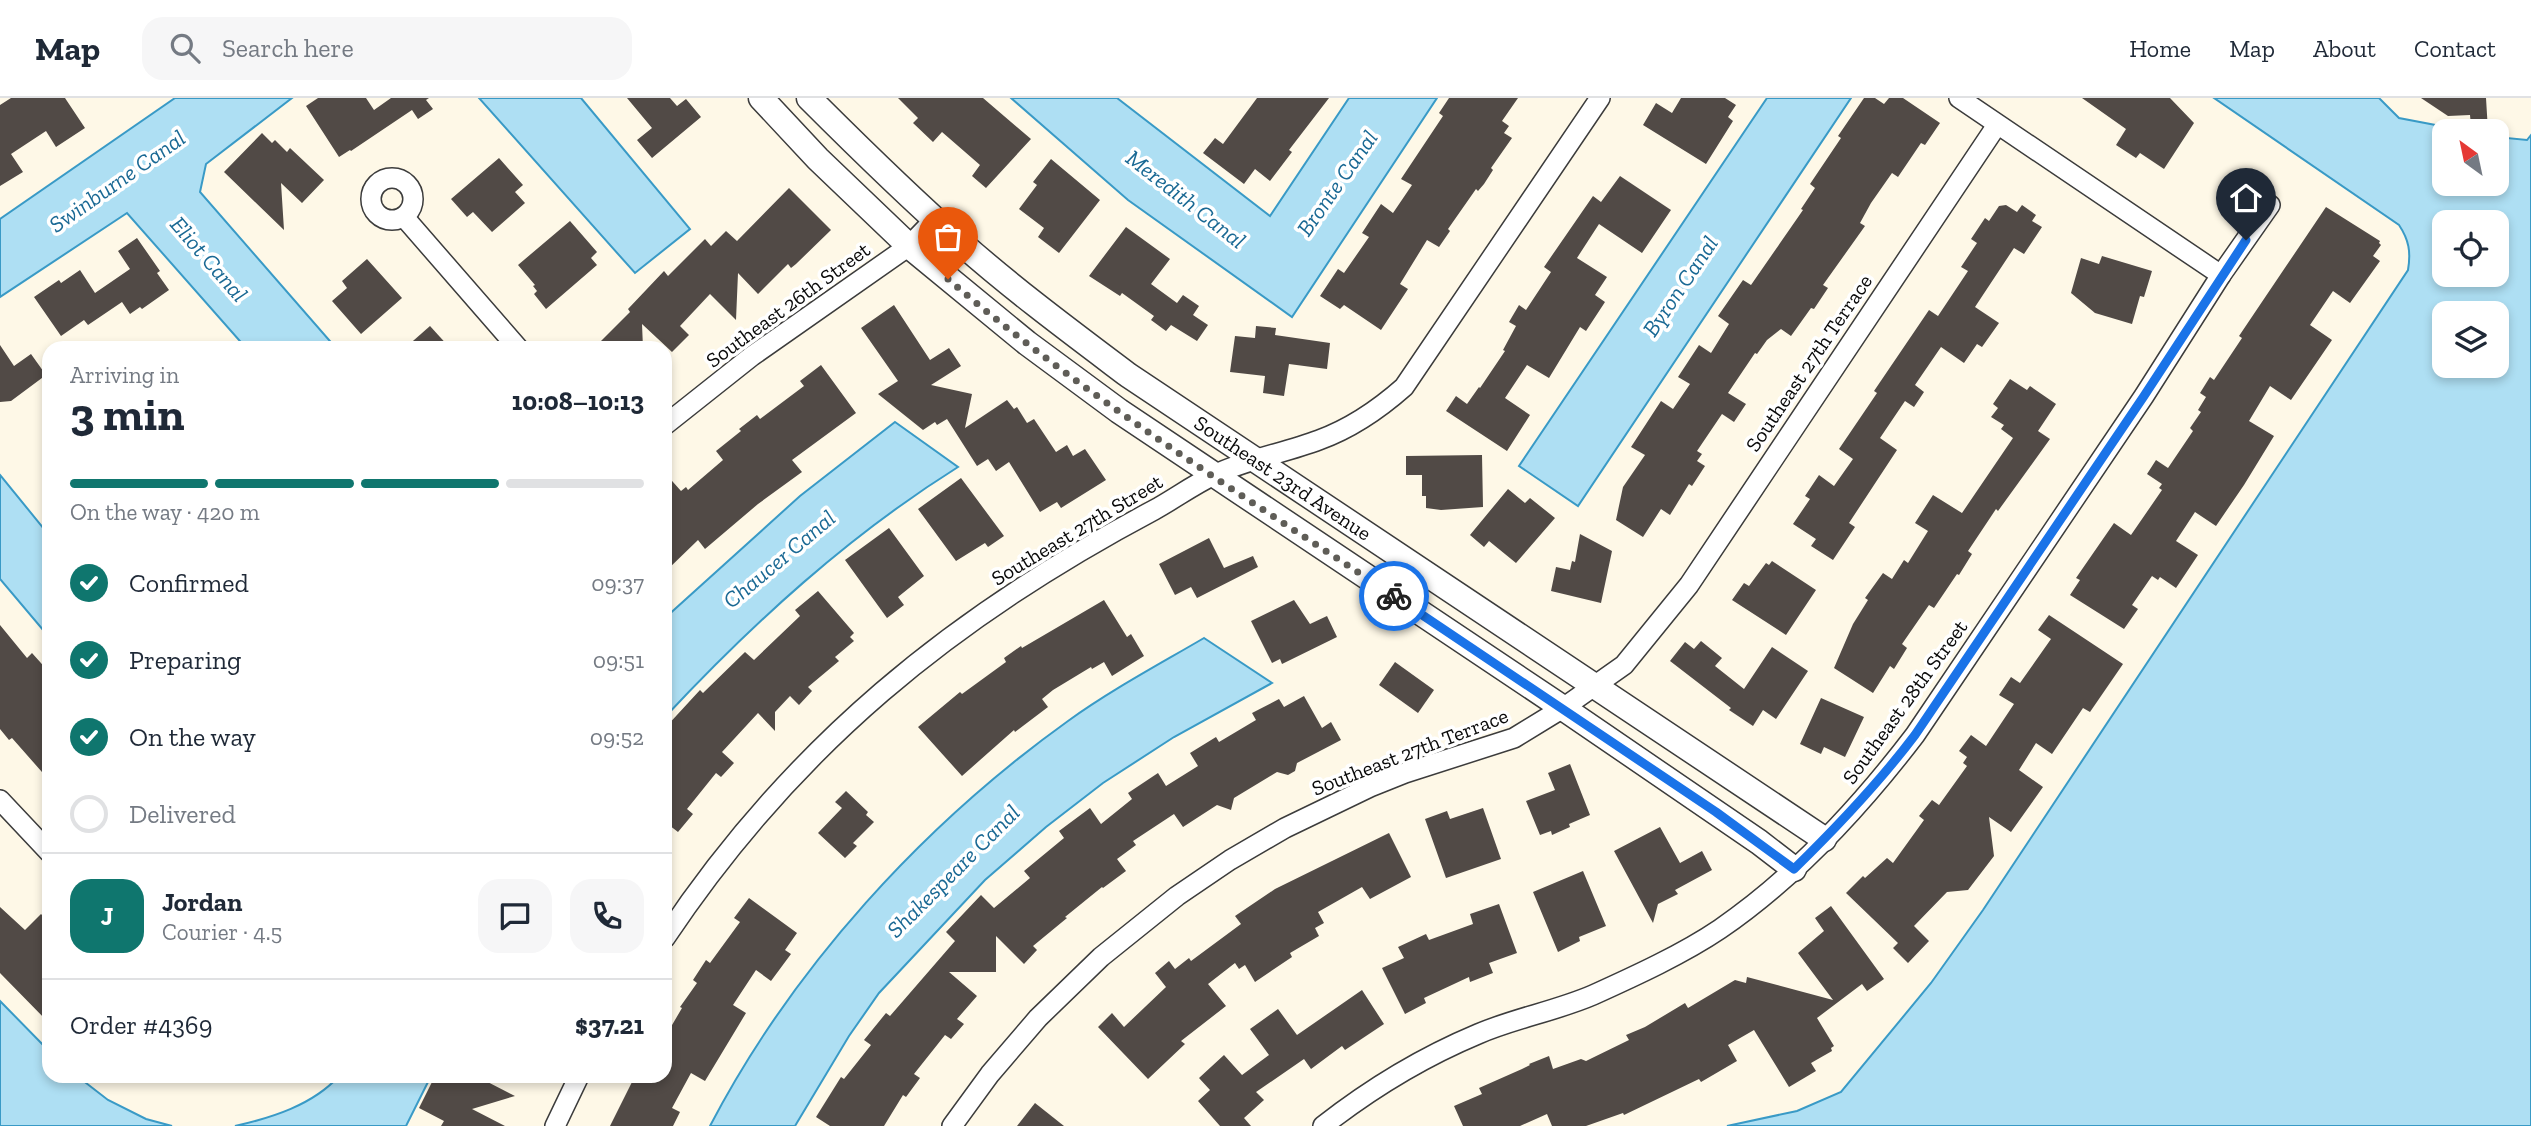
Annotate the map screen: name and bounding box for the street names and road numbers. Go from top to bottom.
street label: Southeast 26th Street [701,237,875,372]
street label: Southeast 27th Terrace [1740,269,1877,456]
street label: Southeast 23rd Avenue [1190,410,1376,546]
street label: Southeast 27th Street [987,468,1167,591]
street label: Southeast 28th Street [1837,615,1973,789]
street label: Southeast 27th Terrace [1308,702,1512,801]

